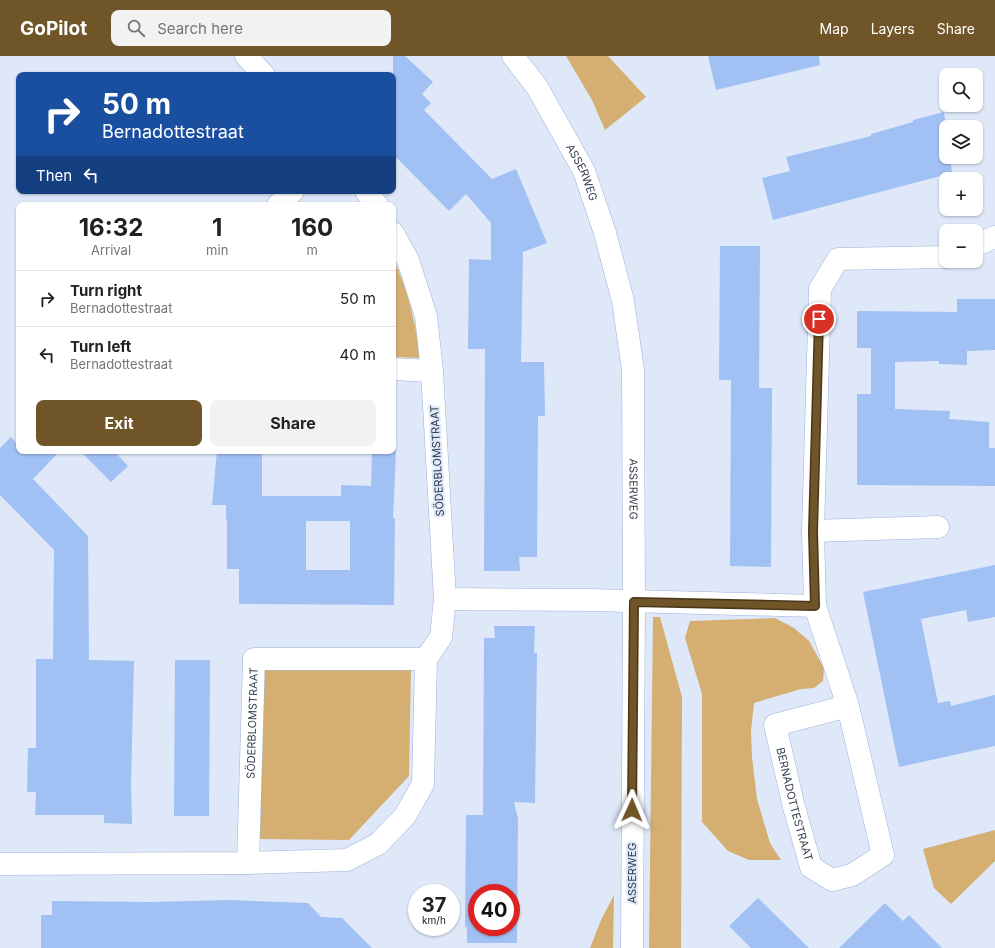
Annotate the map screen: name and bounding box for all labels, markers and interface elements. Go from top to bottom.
search box [111,10,391,46]
text: GoPilot [20,17,87,40]
icon: search [125,17,147,39]
text: Search here [157,19,243,38]
text: Map [820,20,849,37]
text: Layers [871,20,915,37]
text: Share [937,20,975,37]
map controls [939,68,983,268]
button: search [939,68,983,112]
text: 50 m [102,87,171,121]
icon: right [36,88,88,140]
button: layers [939,120,983,164]
text: Bernadottestraat [102,121,244,142]
street label: ASSERWEG [563,141,601,203]
icon: left [80,164,102,186]
text: Then [36,166,72,185]
button: + [939,172,983,216]
text: 16:32 [79,213,143,242]
text: 1 [212,213,222,242]
text: 160 [291,213,333,242]
button: − [939,224,983,268]
text: Arrival [91,242,131,258]
text: min [206,242,228,258]
text: m [306,242,318,258]
text: Turn right [70,281,142,300]
icon: right [36,288,58,310]
text: 50 m [340,289,376,308]
text: Bernadottestraat [70,300,172,316]
pin [802,302,836,336]
icon: arrive [808,308,830,330]
text: Turn left [70,337,131,356]
icon: left [36,344,58,366]
text: 40 m [339,345,376,364]
text: Bernadottestraat [70,356,172,372]
button: Exit [36,400,202,446]
button: Share [210,400,376,446]
street label: SÖDERBLOMSTRAAT [427,405,447,517]
street label: ASSERWEG [626,458,641,520]
street label: SÖDERBLOMSTRAAT [243,667,261,779]
street label: BERNADOTTESTRAAT [773,746,816,862]
position arrow [611,789,653,831]
street label: ASSERWEG [625,842,639,904]
speed limit sign: 40 [468,884,520,936]
text: 37 [422,893,446,917]
text: km/h [422,914,446,926]

